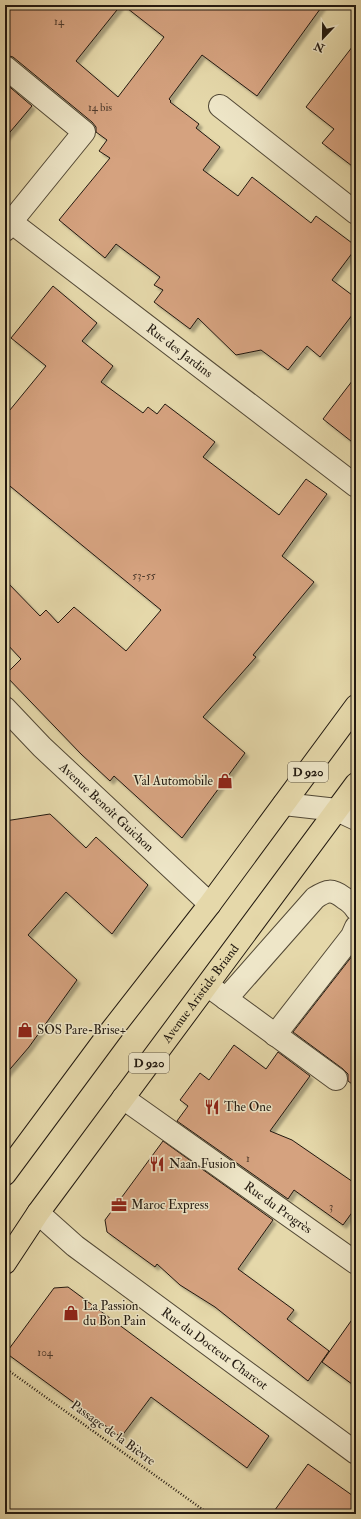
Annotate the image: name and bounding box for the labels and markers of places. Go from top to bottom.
shop icon: Val Automobile [216,772,234,790]
place label: Val Automobile [133,773,214,789]
shop icon: SOS Pare-Brise+ [16,1021,34,1039]
place label: SOS Pare-Brise+ [37,1022,126,1038]
restaurant icon: The One [203,1098,221,1116]
place label: The One [224,1099,272,1115]
restaurant icon: Naan Fusion [148,1155,166,1173]
place label: Naan Fusion [169,1156,236,1172]
office icon: Maroc Express [110,1196,128,1214]
place label: Maroc Express [131,1197,209,1214]
place label: La Passion du Bon Pain [83,1298,146,1329]
shop icon: La Passion du Bon Pain [62,1304,80,1322]

